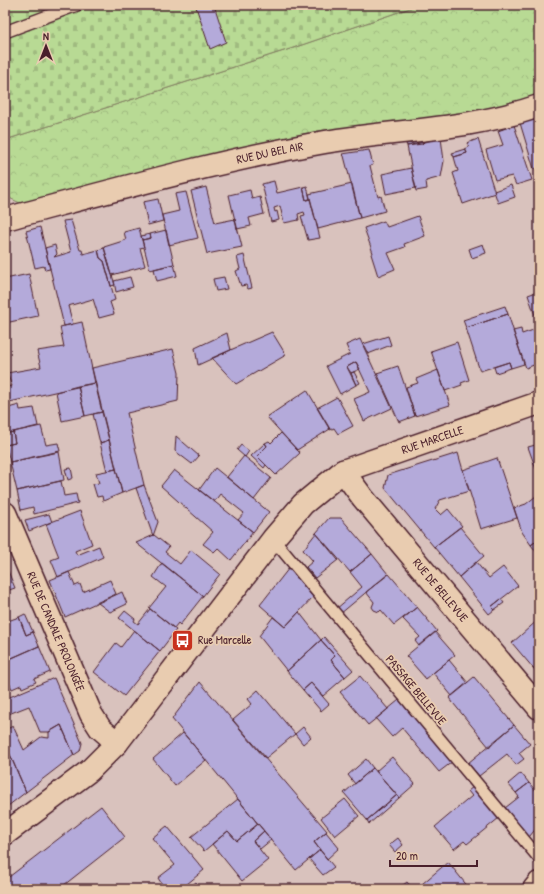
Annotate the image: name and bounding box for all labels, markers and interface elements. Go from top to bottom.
north arrow [26,26,66,66]
text: N [43,29,49,43]
street label: RUE DU BEL AIR [235,137,305,168]
street label: RUE MARCELLE [399,421,466,458]
street label: RUE DE BELLEVUE [409,555,473,626]
street label: RUE DE CANDALE PROLONGÉE [23,569,90,695]
bus stop icon: Rue Marcelle [169,627,195,653]
place label: Rue Marcelle [198,631,252,648]
street label: PASSAGE BELLEVUE [382,651,451,729]
scale bar [390,842,477,868]
text: 20 m [396,847,418,864]

